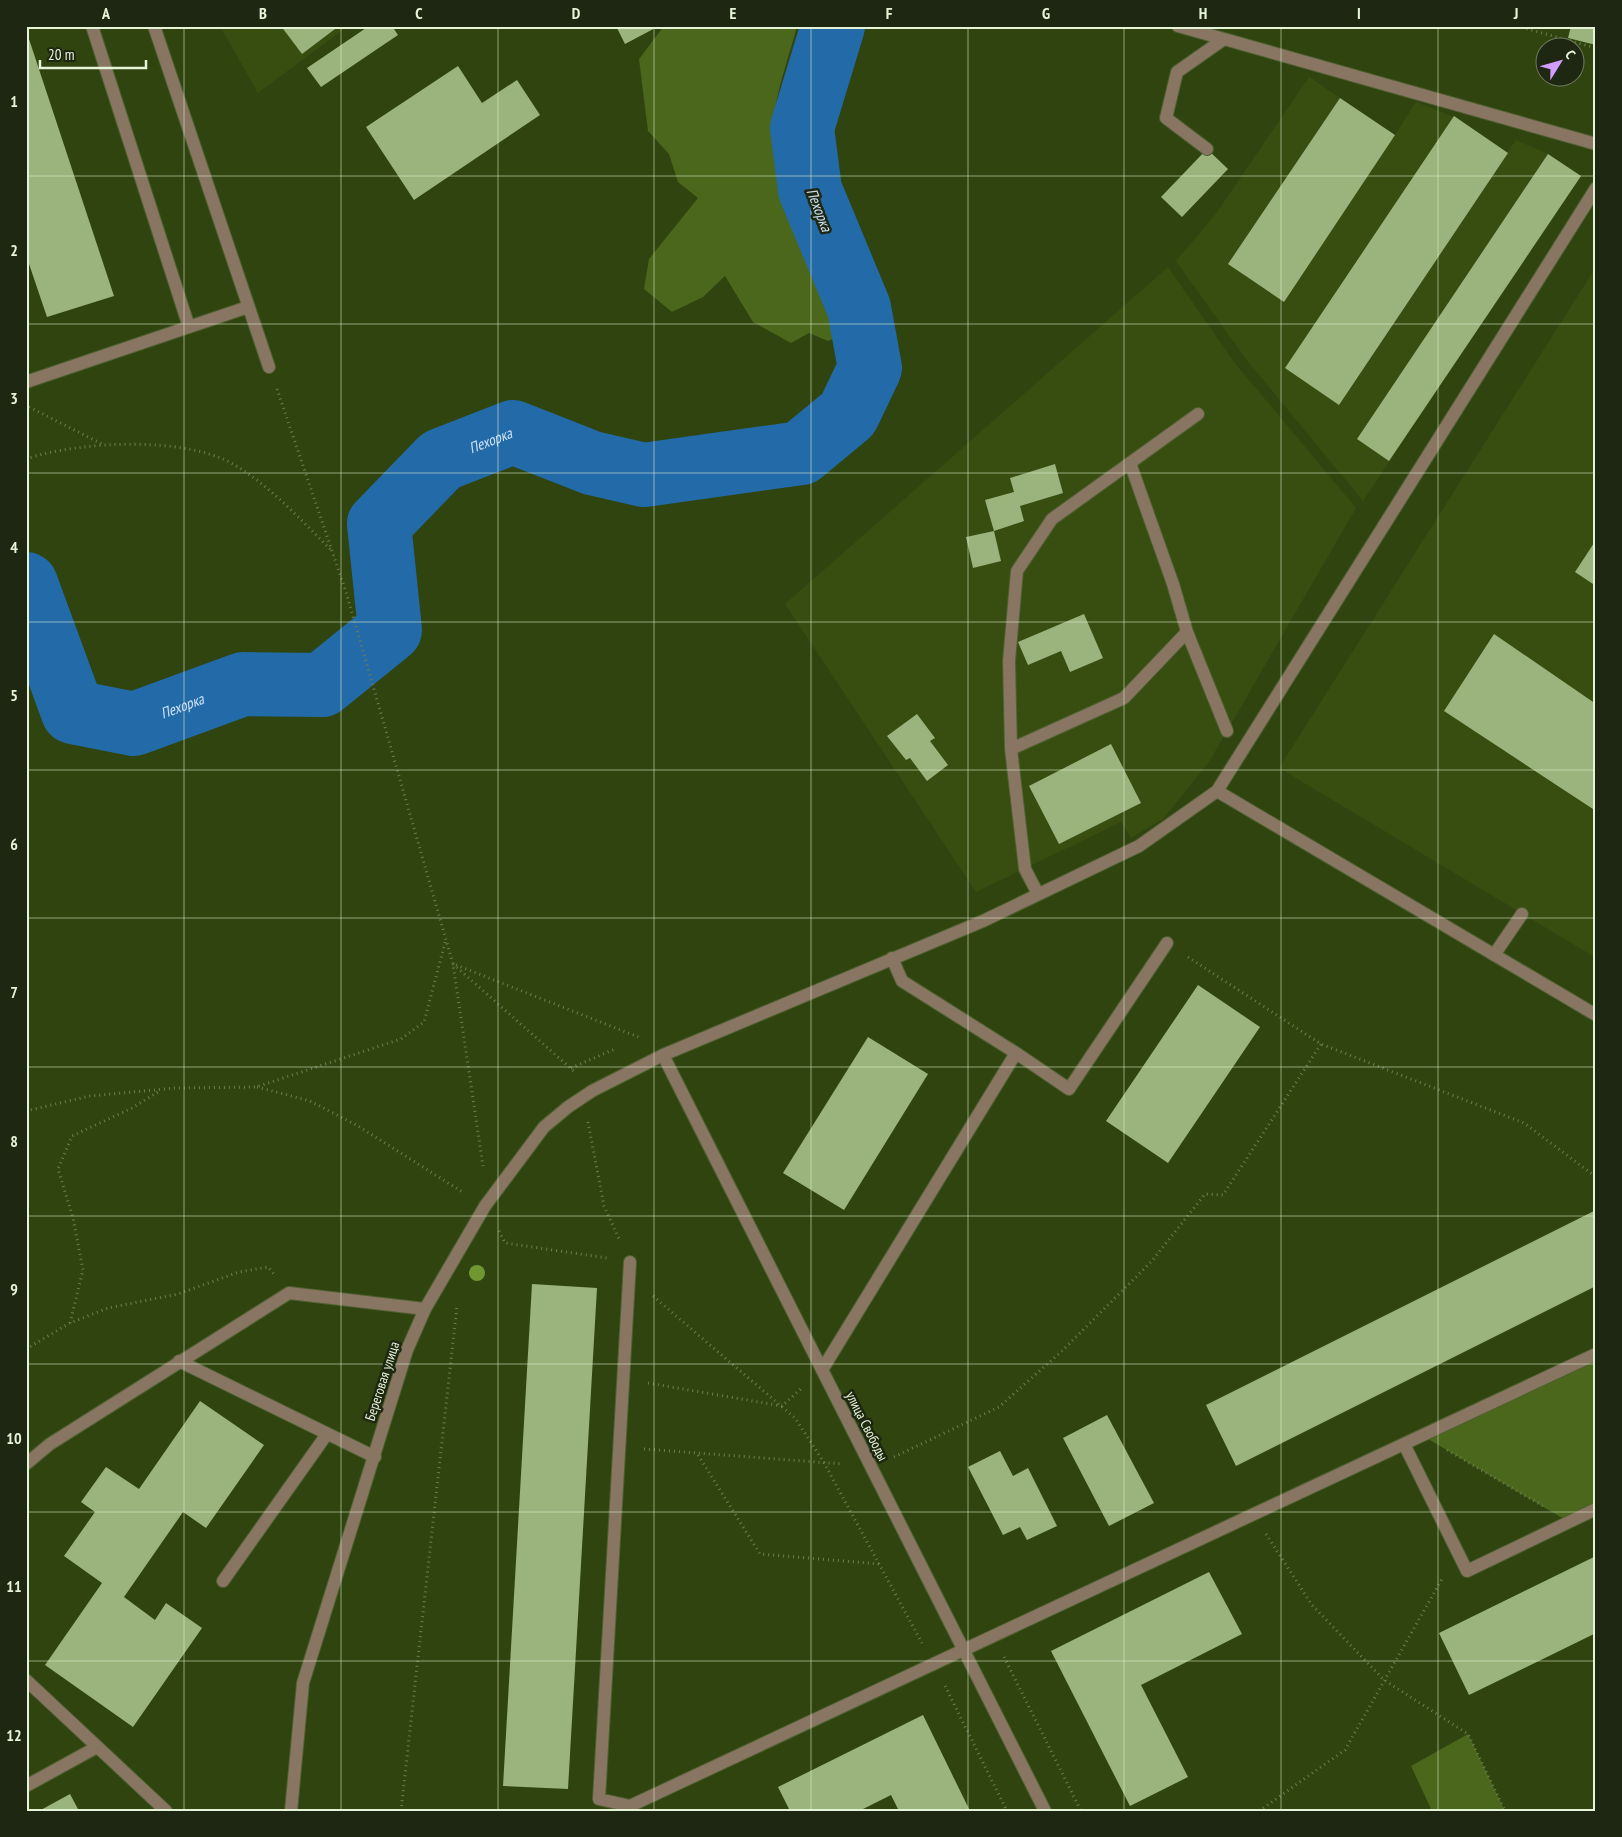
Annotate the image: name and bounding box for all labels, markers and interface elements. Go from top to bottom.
text: A [101,3,111,23]
text: B [259,3,267,23]
text: C [415,3,423,23]
text: D [572,3,581,23]
text: E [730,3,737,23]
text: F [886,3,893,23]
text: G [1042,3,1050,23]
text: H [1199,3,1207,23]
text: I [1357,3,1361,23]
text: J [1513,3,1518,23]
scale bar [40,38,146,70]
north arrow [1534,38,1584,88]
text: 20 m [48,45,74,64]
text: С [1561,46,1580,63]
text: 1 [10,91,18,111]
water label: Пехорка [803,186,837,235]
text: 2 [10,240,18,260]
text: 3 [10,388,18,408]
water label: Пехорка [466,423,516,457]
text: 4 [10,537,18,557]
text: 5 [10,685,18,705]
water label: Пехорка [158,689,207,722]
text: 6 [10,834,18,854]
text: 7 [10,982,18,1002]
text: 8 [10,1131,18,1151]
text: 9 [10,1279,18,1299]
street label: Береговая улица [361,1339,403,1423]
street label: улица Свободы [842,1388,892,1464]
text: 10 [6,1428,22,1448]
text: 11 [6,1576,22,1596]
text: 12 [6,1725,22,1745]

